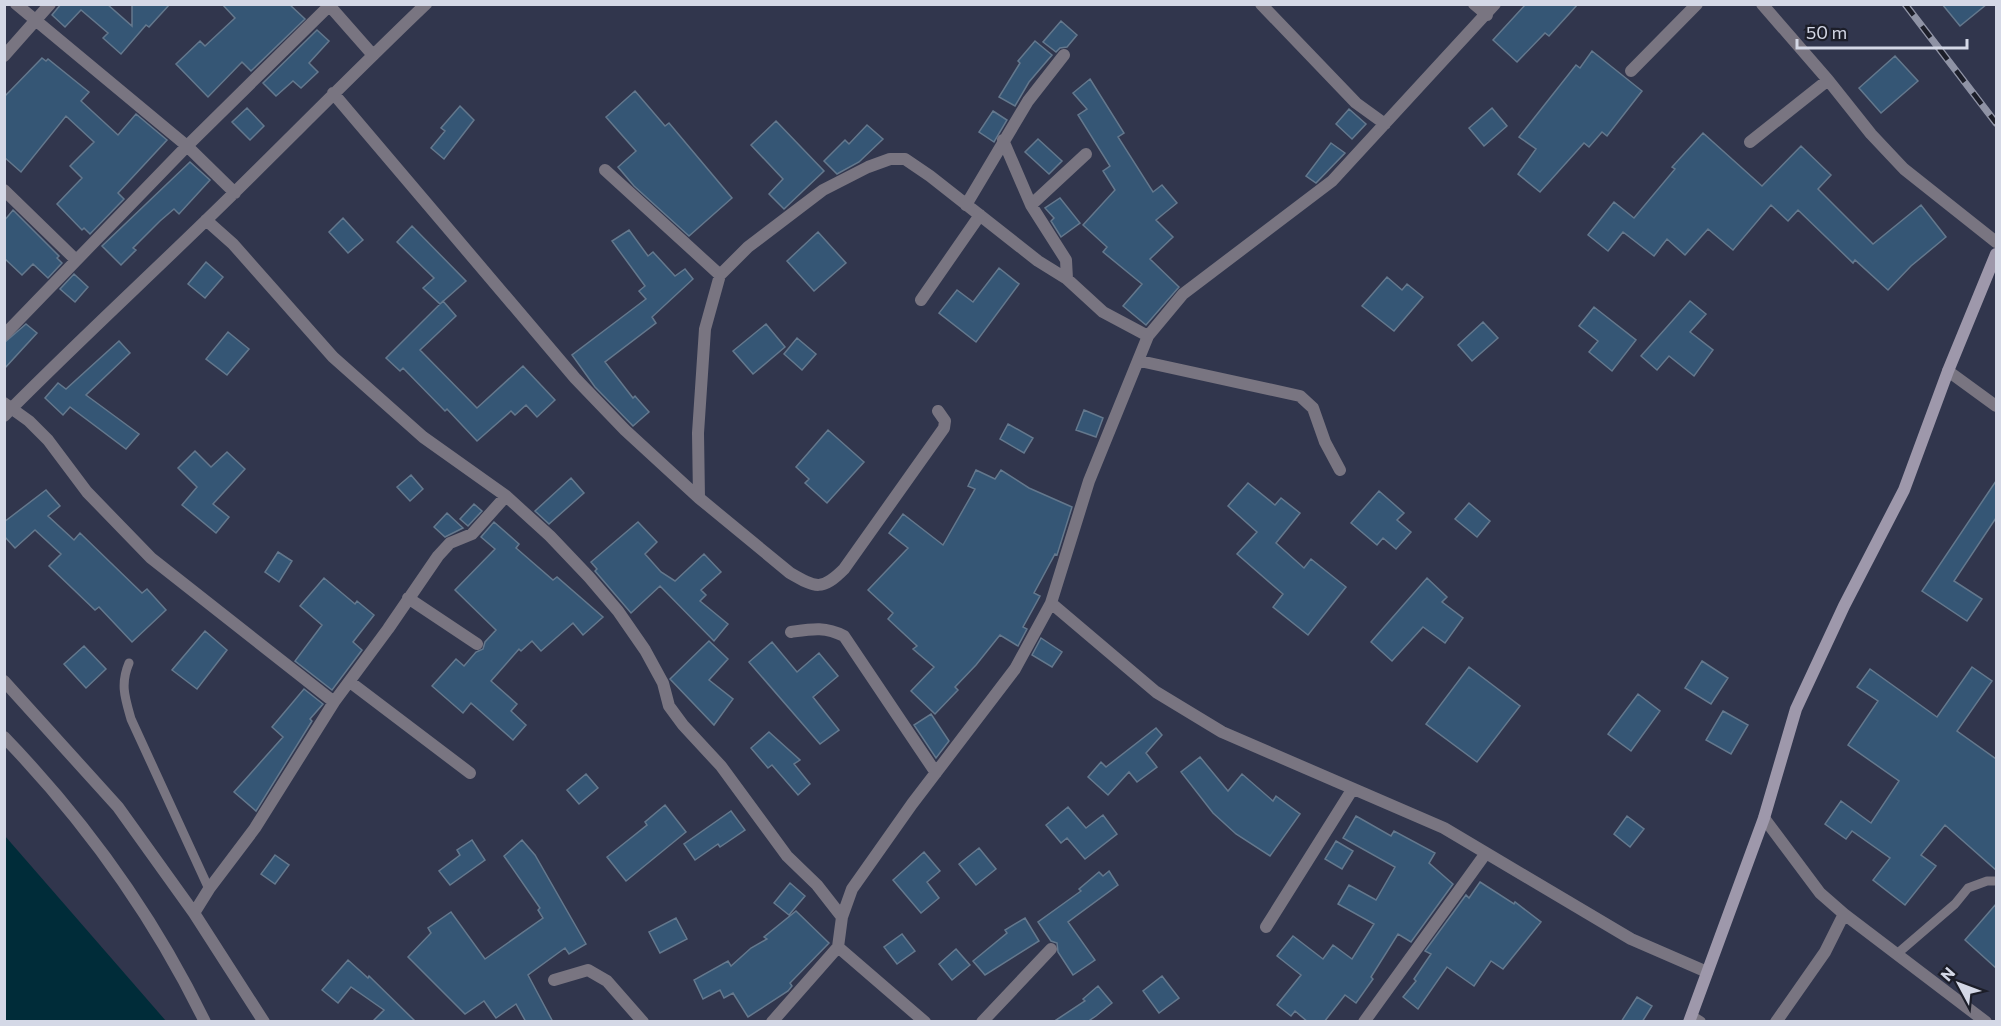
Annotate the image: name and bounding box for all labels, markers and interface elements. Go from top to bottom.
scale bar [1797,12,1966,50]
text: 50 m [1806,21,1847,43]
north arrow [1929,954,1989,1014]
text: N [1936,963,1958,985]

